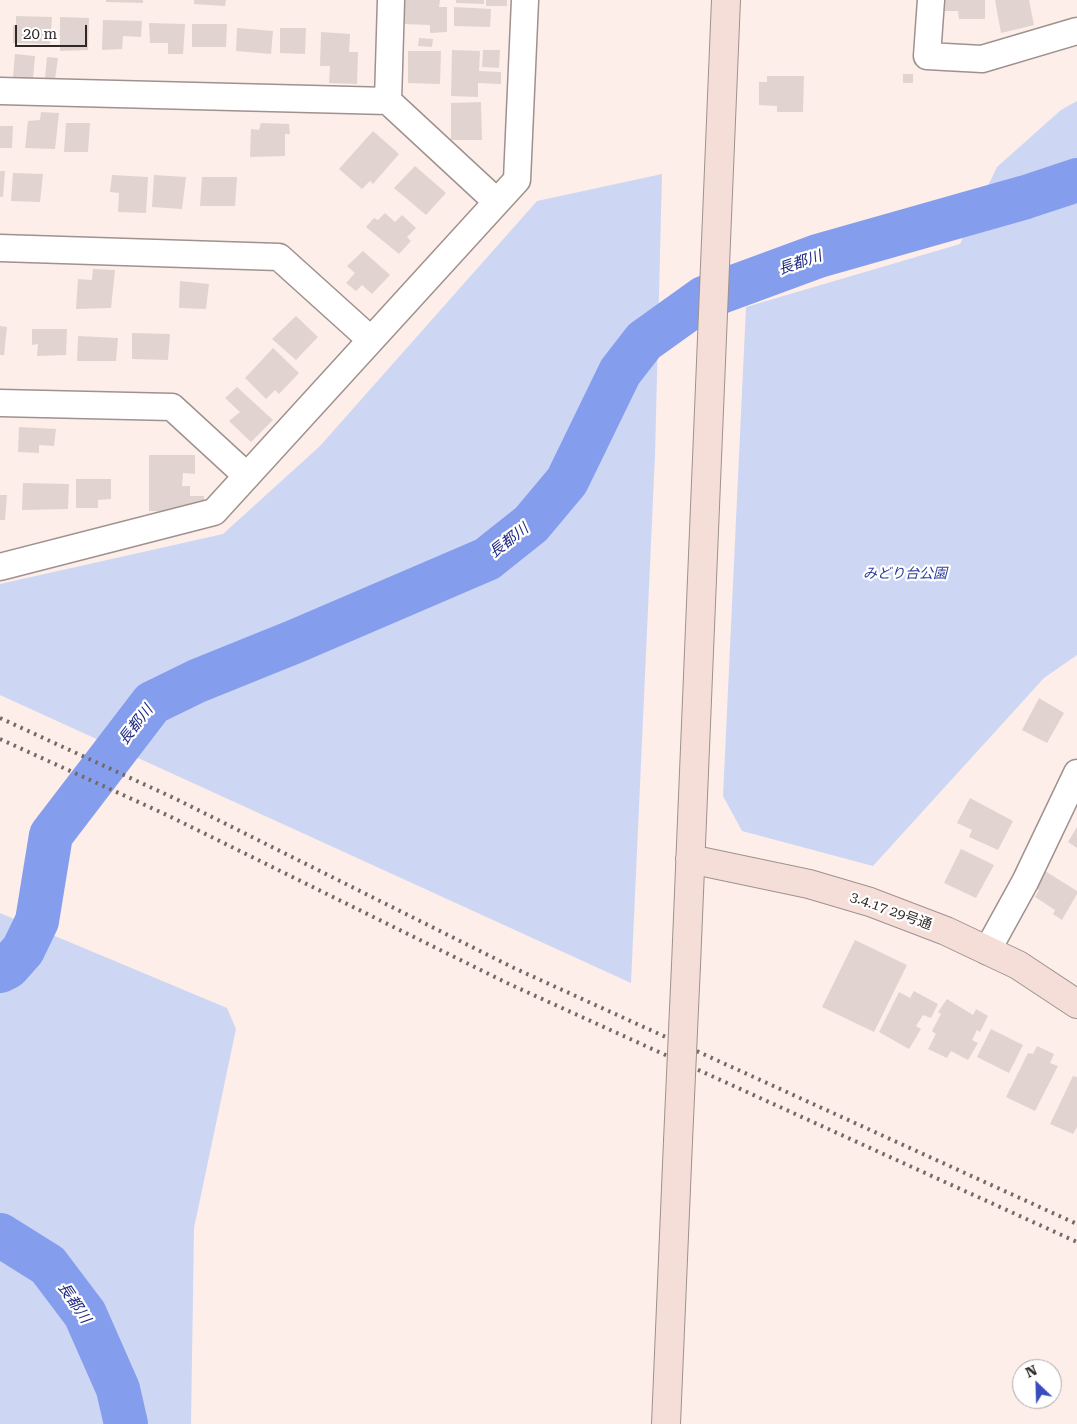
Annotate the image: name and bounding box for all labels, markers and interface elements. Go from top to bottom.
scale bar [18,15,90,47]
text: 20 m [23,25,57,43]
water label: 長都川 [776,247,824,279]
water label: 長都川 [486,520,532,562]
park label: みどり台公園 [863,566,947,582]
water label: 長都川 [115,702,157,748]
street label: 3.4.17 29号通 [848,888,934,934]
water label: 長都川 [54,1279,94,1327]
north arrow [1012,1359,1062,1409]
text: N [1023,1362,1039,1381]

